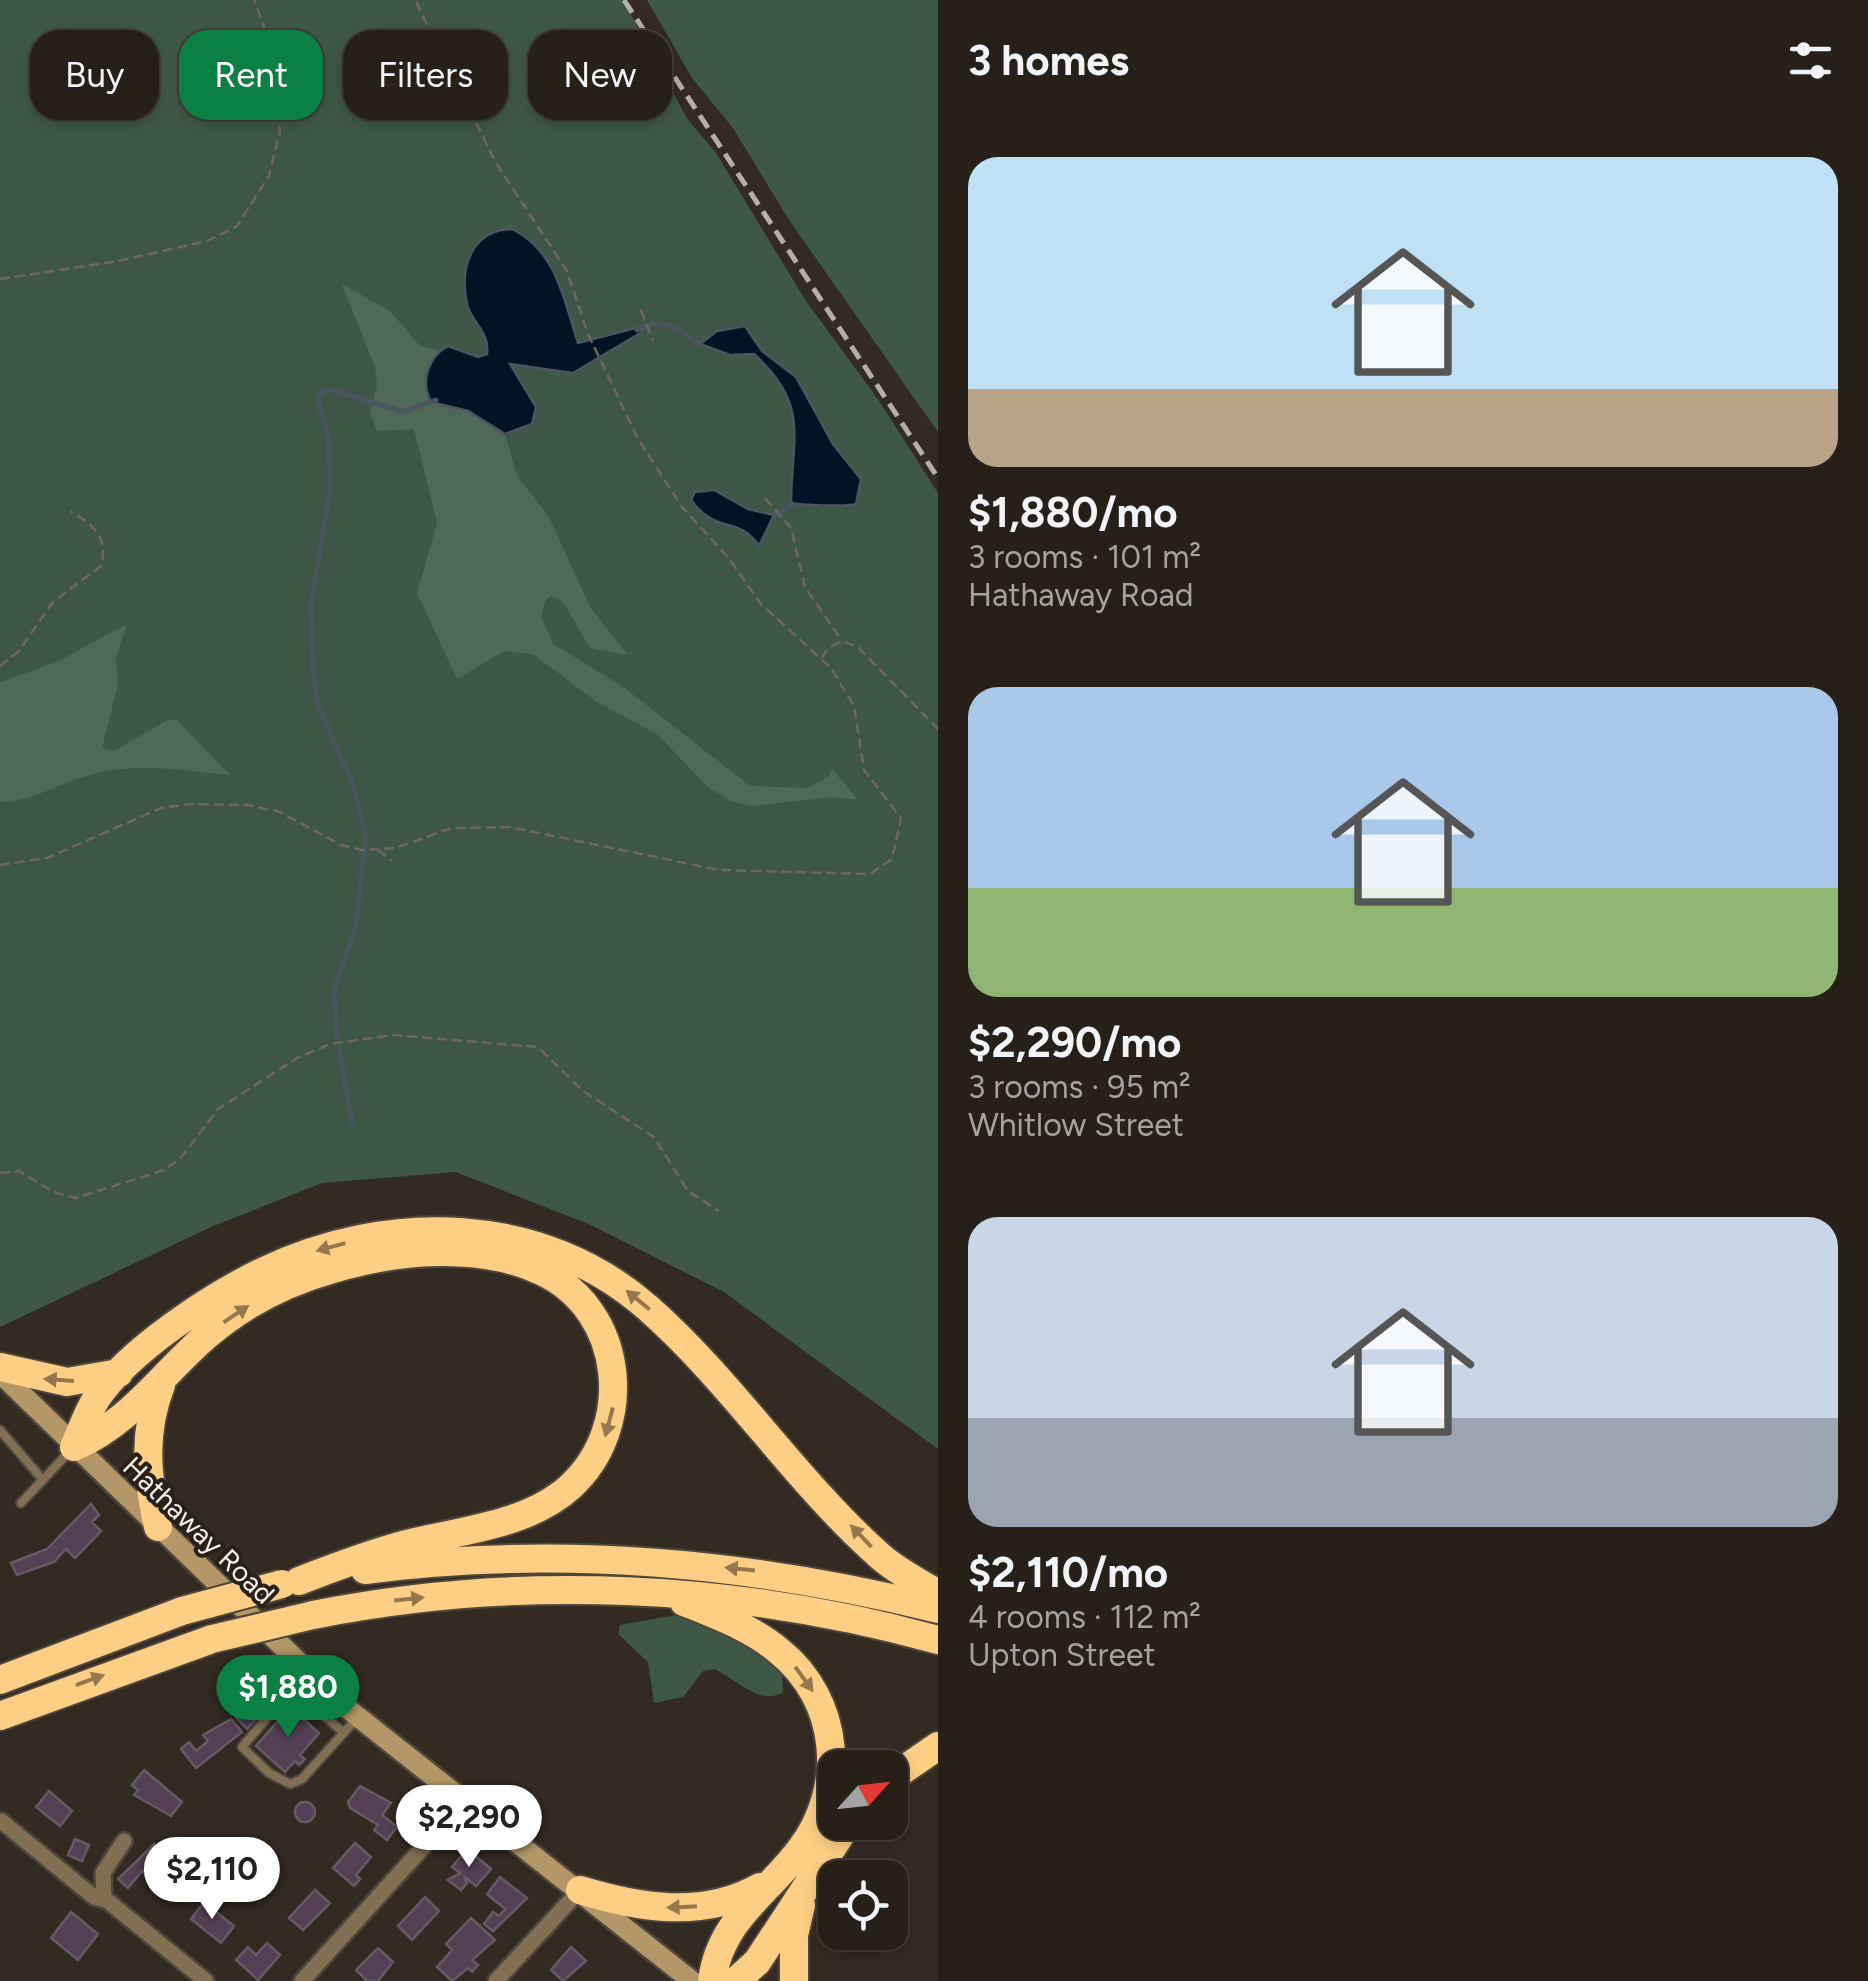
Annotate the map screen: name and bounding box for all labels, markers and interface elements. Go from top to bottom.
chip: Buy [30,30,159,120]
chip: Rent [179,30,323,120]
chip: Filters [343,30,508,120]
chip: New [528,30,672,120]
icon: filters [1783,33,1838,88]
text: 3 homes [968,35,1129,86]
icon: home [1313,222,1493,402]
text: $1,880/mo [968,487,1178,538]
text: 3 rooms · 101 m² [968,538,1201,576]
text: Hathaway Road [968,576,1194,614]
icon: home [1313,752,1493,932]
text: $2,290/mo [968,1017,1181,1068]
text: 3 rooms · 95 m² [968,1068,1191,1106]
text: Whitlow Street [968,1106,1184,1144]
one-way arrow [315,1239,346,1255]
icon: home [1313,1282,1493,1462]
one-way arrow [625,1290,650,1311]
one-way arrow [223,1305,249,1324]
one-way arrow [43,1372,75,1388]
one-way arrow [601,1407,616,1438]
street label: Hathaway Road [116,1449,282,1611]
one-way arrow [849,1525,873,1549]
text: $2,110/mo [968,1547,1168,1598]
one-way arrow [723,1561,755,1577]
one-way arrow [393,1591,425,1607]
text: 4 rooms · 112 m² [968,1598,1201,1636]
text: Upton Street [968,1636,1155,1674]
pin: $1,880 [207,1655,369,1740]
one-way arrow [794,1666,814,1692]
text: $1,880 [238,1668,338,1706]
one-way arrow [76,1672,106,1687]
north arrow [818,1750,908,1840]
map controls [818,1750,908,1950]
pin: $2,290 [388,1785,550,1870]
text: $2,290 [418,1798,520,1836]
pin: $2,110 [131,1837,293,1922]
text: $2,110 [166,1850,258,1888]
button: locate [818,1860,908,1950]
one-way arrow [666,1899,698,1915]

